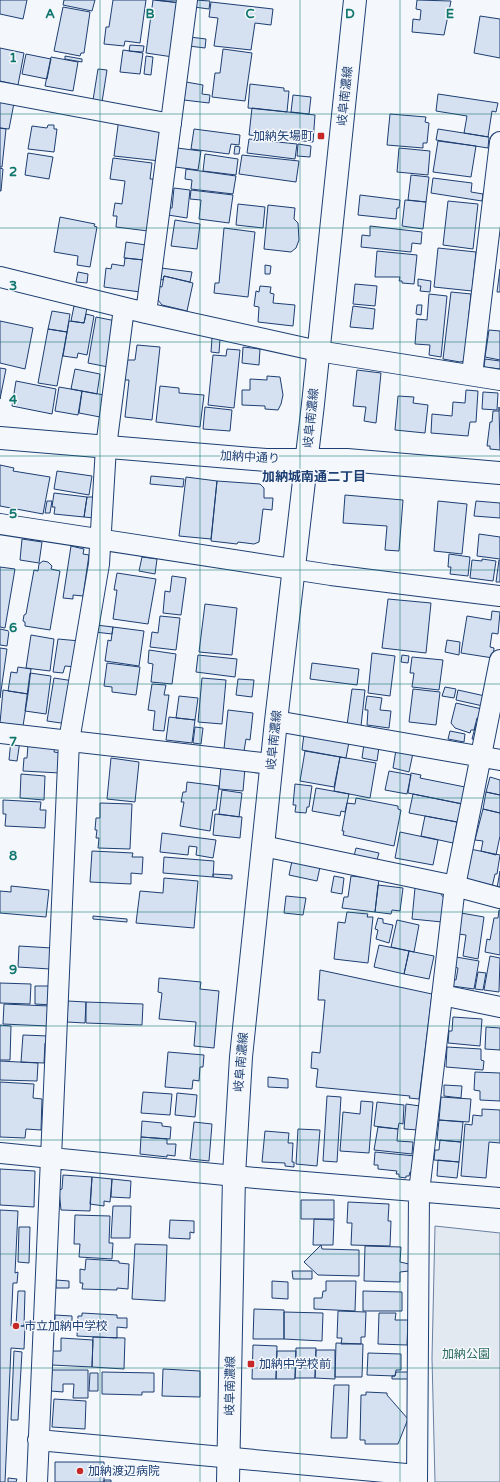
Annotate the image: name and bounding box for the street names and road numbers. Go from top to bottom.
street label: 岐阜南濃線 [335,65,355,127]
street label: 岐阜南濃線 [301,387,321,449]
street label: 加納中通り [220,448,280,466]
street label: 岐阜南濃線 [264,709,284,771]
street label: 岐阜南濃線 [231,1031,251,1093]
street label: 岐阜南濃線 [222,1356,238,1416]

